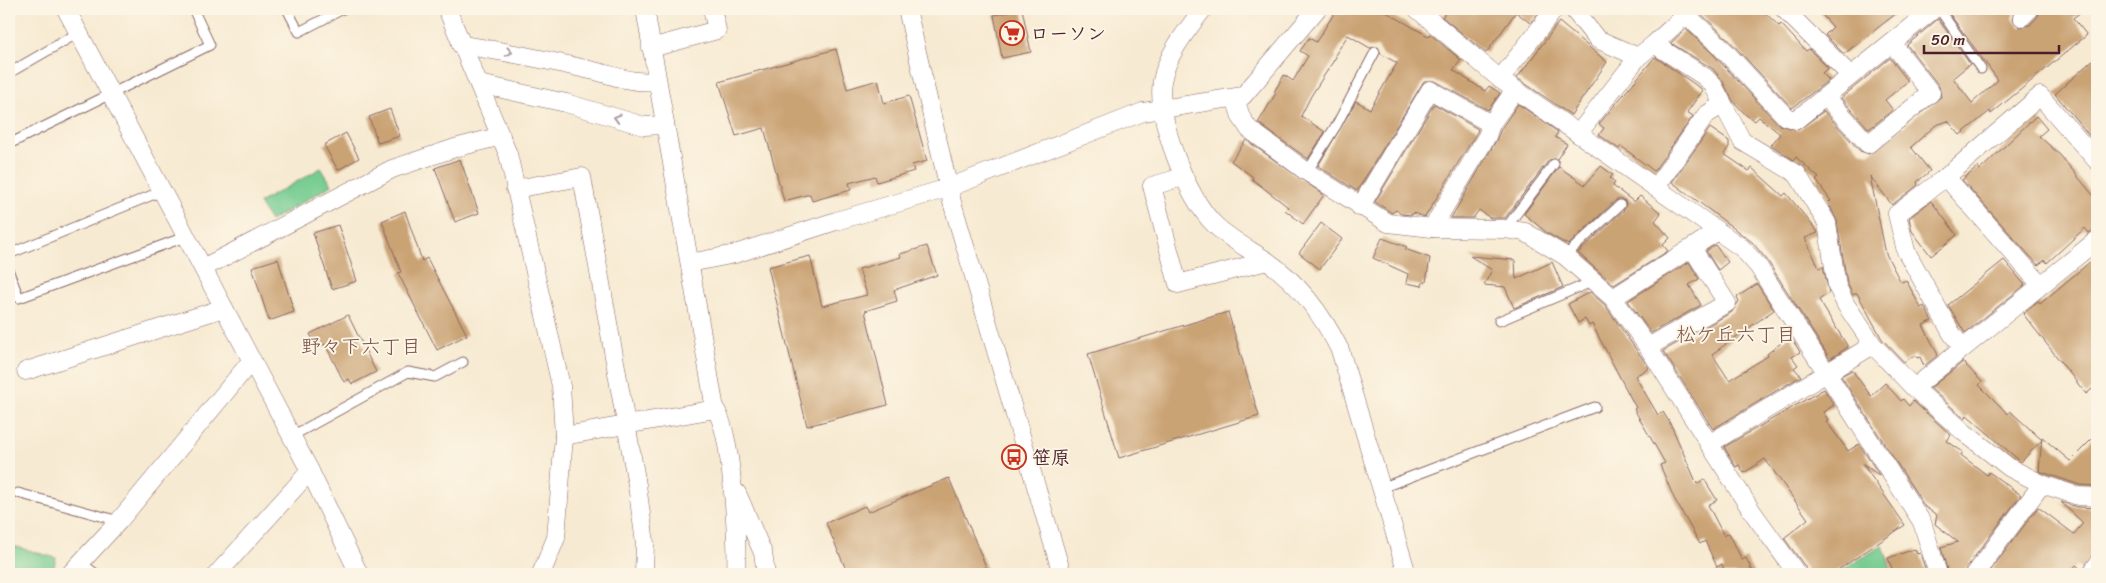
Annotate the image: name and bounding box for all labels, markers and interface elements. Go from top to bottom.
place label: ローソン [1030,17,1106,50]
supermarket icon: ローソン [999,20,1025,46]
scale bar [1924,22,2058,54]
text: 50 m [1931,27,1966,53]
one-way arrow [505,46,513,57]
one-way arrow [614,114,622,124]
district label: 松ケ丘六丁目 [1676,317,1796,352]
district label: 野々下六丁目 [301,329,421,364]
place label: 笹原 [1032,441,1070,474]
bus stop icon: 笹原 [1001,444,1027,470]

